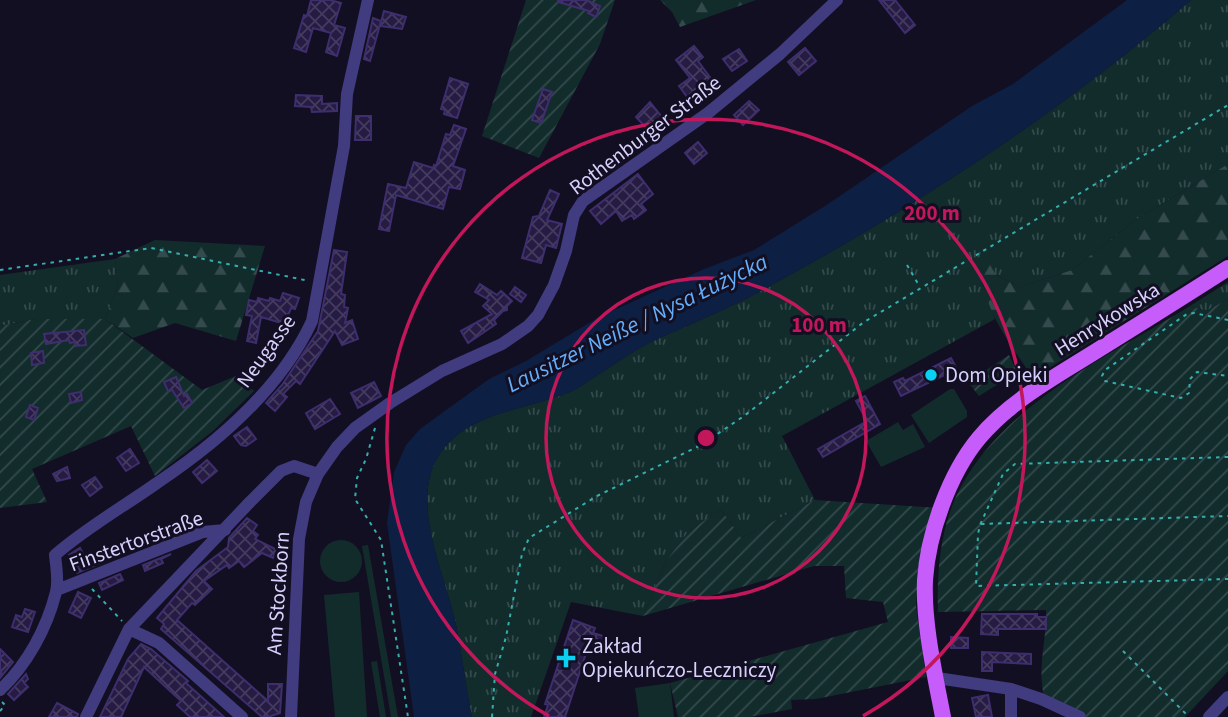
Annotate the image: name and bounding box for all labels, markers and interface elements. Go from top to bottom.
street label: Rothenburger Straße [563,68,727,202]
text: 200 m [904,198,960,228]
water label: Lausitzer Neiße / Nysa Łużycka [501,245,773,401]
street label: Henrykowska [1048,275,1166,363]
street label: Neugasse [229,308,303,394]
text: 100 m [791,310,847,340]
place label: Dom Opieki [945,360,1048,390]
marker: Dom Opieki [923,367,939,383]
centre of rings [694,426,718,450]
street label: Finstertorstraße [65,503,207,579]
street label: Am Stockborn [259,530,297,656]
place label: Zakład Opiekuńczo-Leczniczy [582,631,776,685]
marker: Zakład Opiekuńczo-Leczniczy [556,648,576,668]

